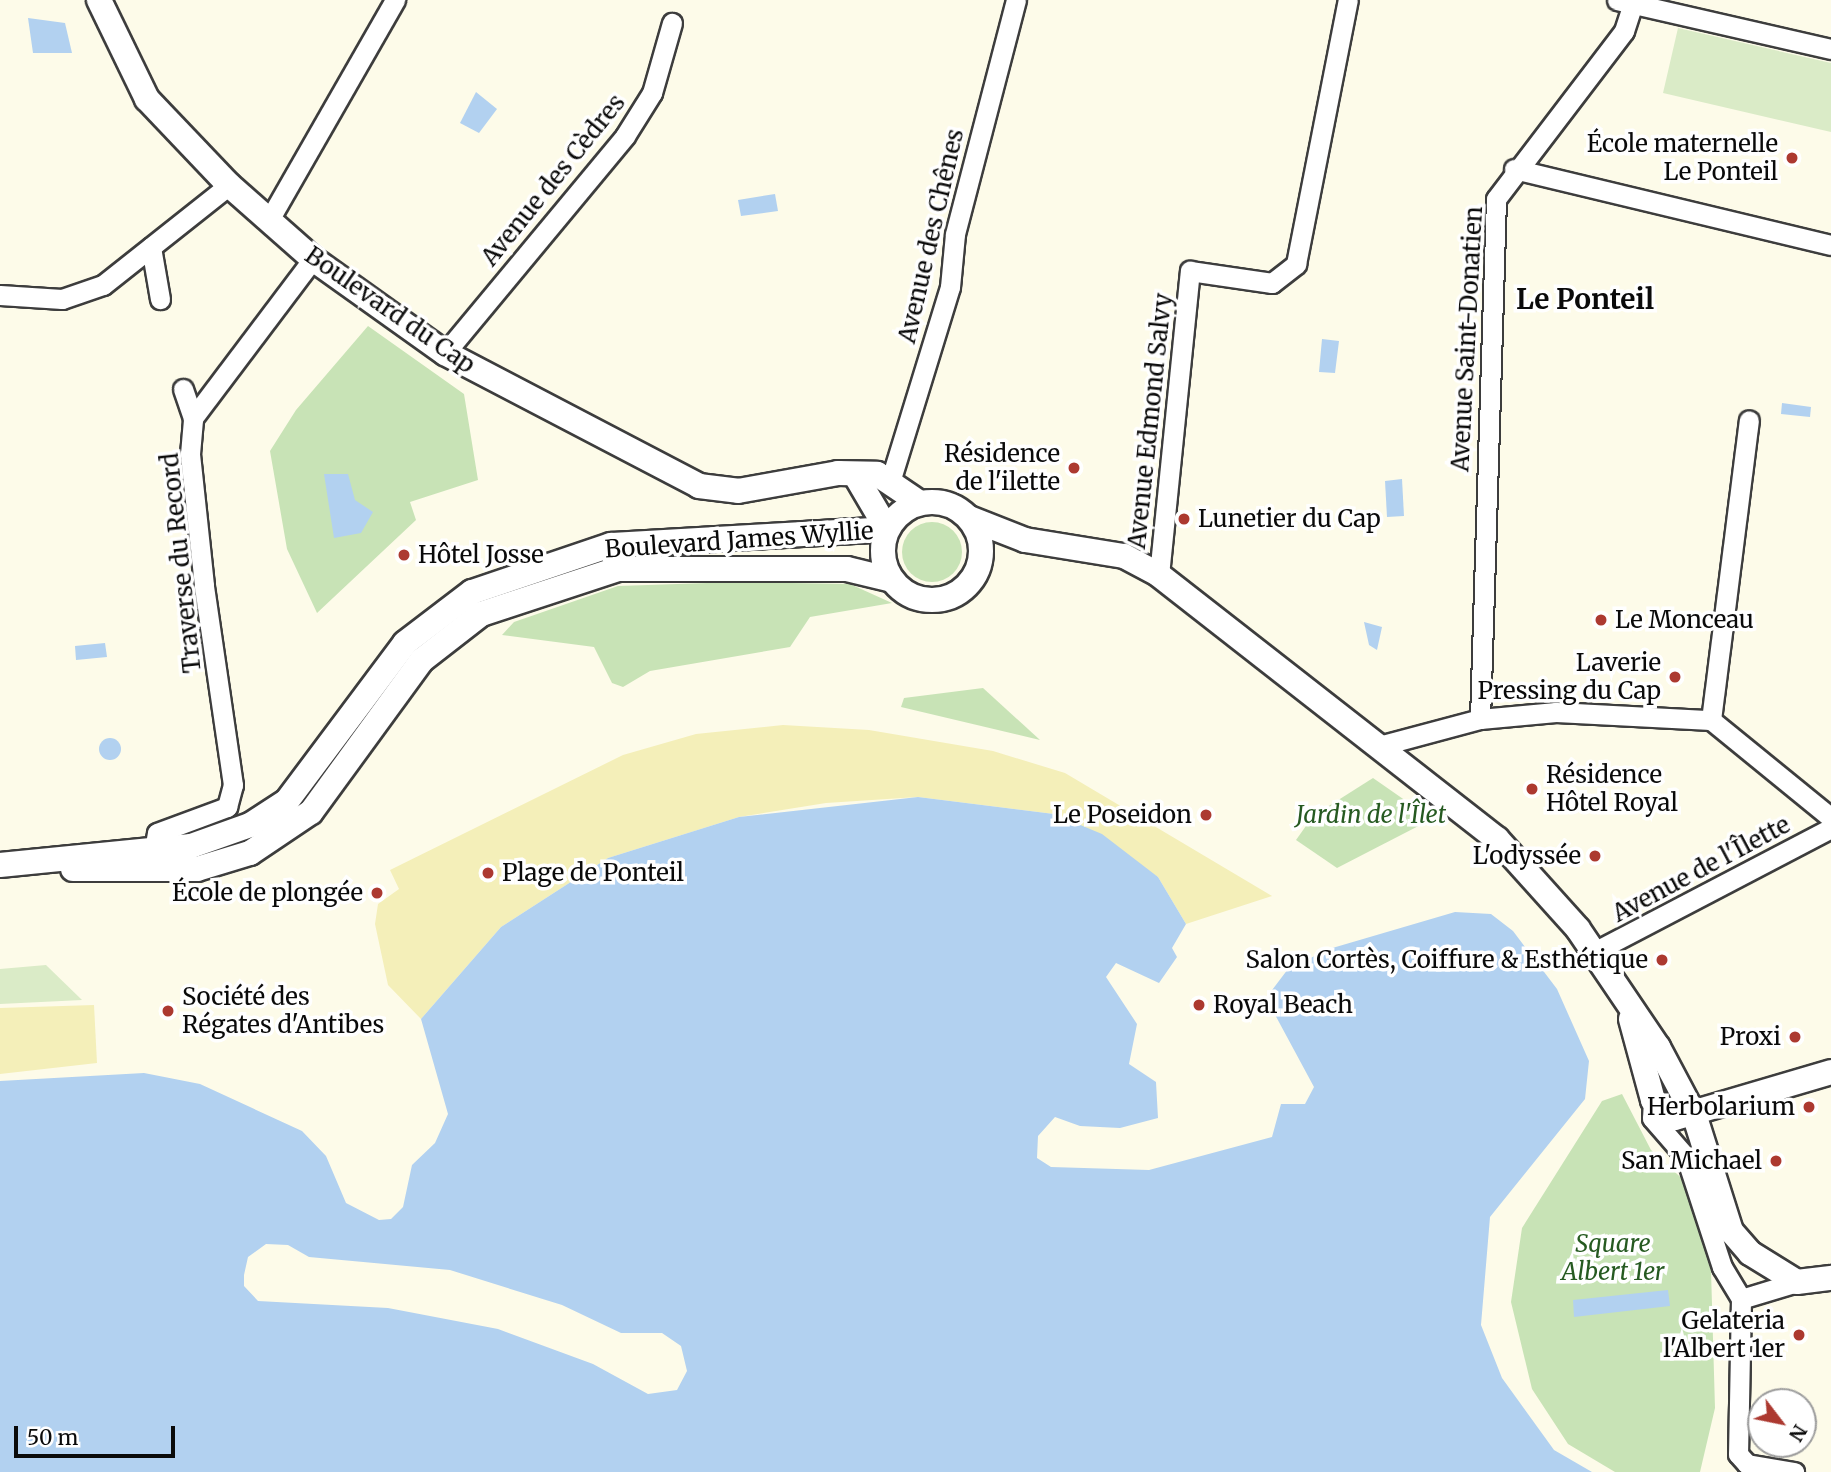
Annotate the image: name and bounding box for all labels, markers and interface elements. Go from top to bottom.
street label: Avenue des Cèdres [475,88,631,272]
street label: Avenue des Chênes [892,126,970,346]
place label: École maternelle Le Ponteil [1587,130,1778,186]
marker: École maternelle Le Ponteil [1784,150,1800,166]
street label: Avenue Saint-Donatien [1446,206,1488,472]
street label: Boulevard du Cap [300,241,480,379]
district label: Le Ponteil [1516,282,1654,316]
street label: Avenue Edmond Salvy [1122,292,1178,550]
place label: Résidence de l'ilette [944,440,1060,496]
street label: Traverse du Record [155,452,207,674]
marker: Résidence de l'ilette [1066,460,1082,476]
place label: Lunetier du Cap [1198,505,1381,533]
marker: Lunetier du Cap [1176,511,1192,527]
street label: Boulevard James Wyllie [604,516,874,564]
place label: Hôtel Josse [418,541,544,569]
marker: Hôtel Josse [396,547,412,563]
place label: Le Monceau [1615,606,1754,634]
marker: Le Monceau [1593,612,1609,628]
place label: Laverie Pressing du Cap [1477,649,1661,705]
marker: Laverie Pressing du Cap [1667,669,1683,685]
place label: Résidence Hôtel Royal [1546,761,1678,817]
marker: Résidence Hôtel Royal [1524,781,1540,797]
place label: Le Poseidon [1053,801,1192,829]
park label: Jardin de l'Îlet [1296,801,1446,829]
marker: Le Poseidon [1198,807,1214,823]
street label: Avenue de l'Îlette [1607,810,1795,928]
place label: L'odyssée [1473,842,1581,870]
marker: L'odyssée [1587,848,1603,864]
place label: Plage de Ponteil [502,859,684,887]
marker: Plage de Ponteil [480,865,496,881]
place label: École de plongée [172,879,363,907]
marker: École de plongée [369,885,385,901]
place label: Salon Cortès, Coiffure & Esthétique [1246,946,1648,974]
marker: Salon Cortès, Coiffure & Esthétique [1654,952,1670,968]
place label: Société des Régates d'Antibes [182,983,384,1039]
place label: Royal Beach [1213,991,1353,1019]
marker: Royal Beach [1191,997,1207,1013]
marker: Société des Régates d'Antibes [160,1003,176,1019]
place label: Proxi [1720,1023,1781,1051]
marker: Proxi [1787,1029,1803,1045]
place label: Herbolarium [1647,1093,1795,1121]
marker: Herbolarium [1801,1099,1817,1115]
place label: San Michael [1621,1147,1762,1175]
marker: San Michael [1768,1153,1784,1169]
park label: Square Albert 1er [1561,1230,1665,1286]
place label: Gelateria l'Albert 1er [1663,1307,1785,1363]
marker: Gelateria l'Albert 1er [1791,1327,1807,1343]
north arrow [1747,1388,1817,1458]
scale bar [18,1412,178,1456]
text: N [1784,1420,1812,1446]
text: 50 m [27,1424,78,1451]

